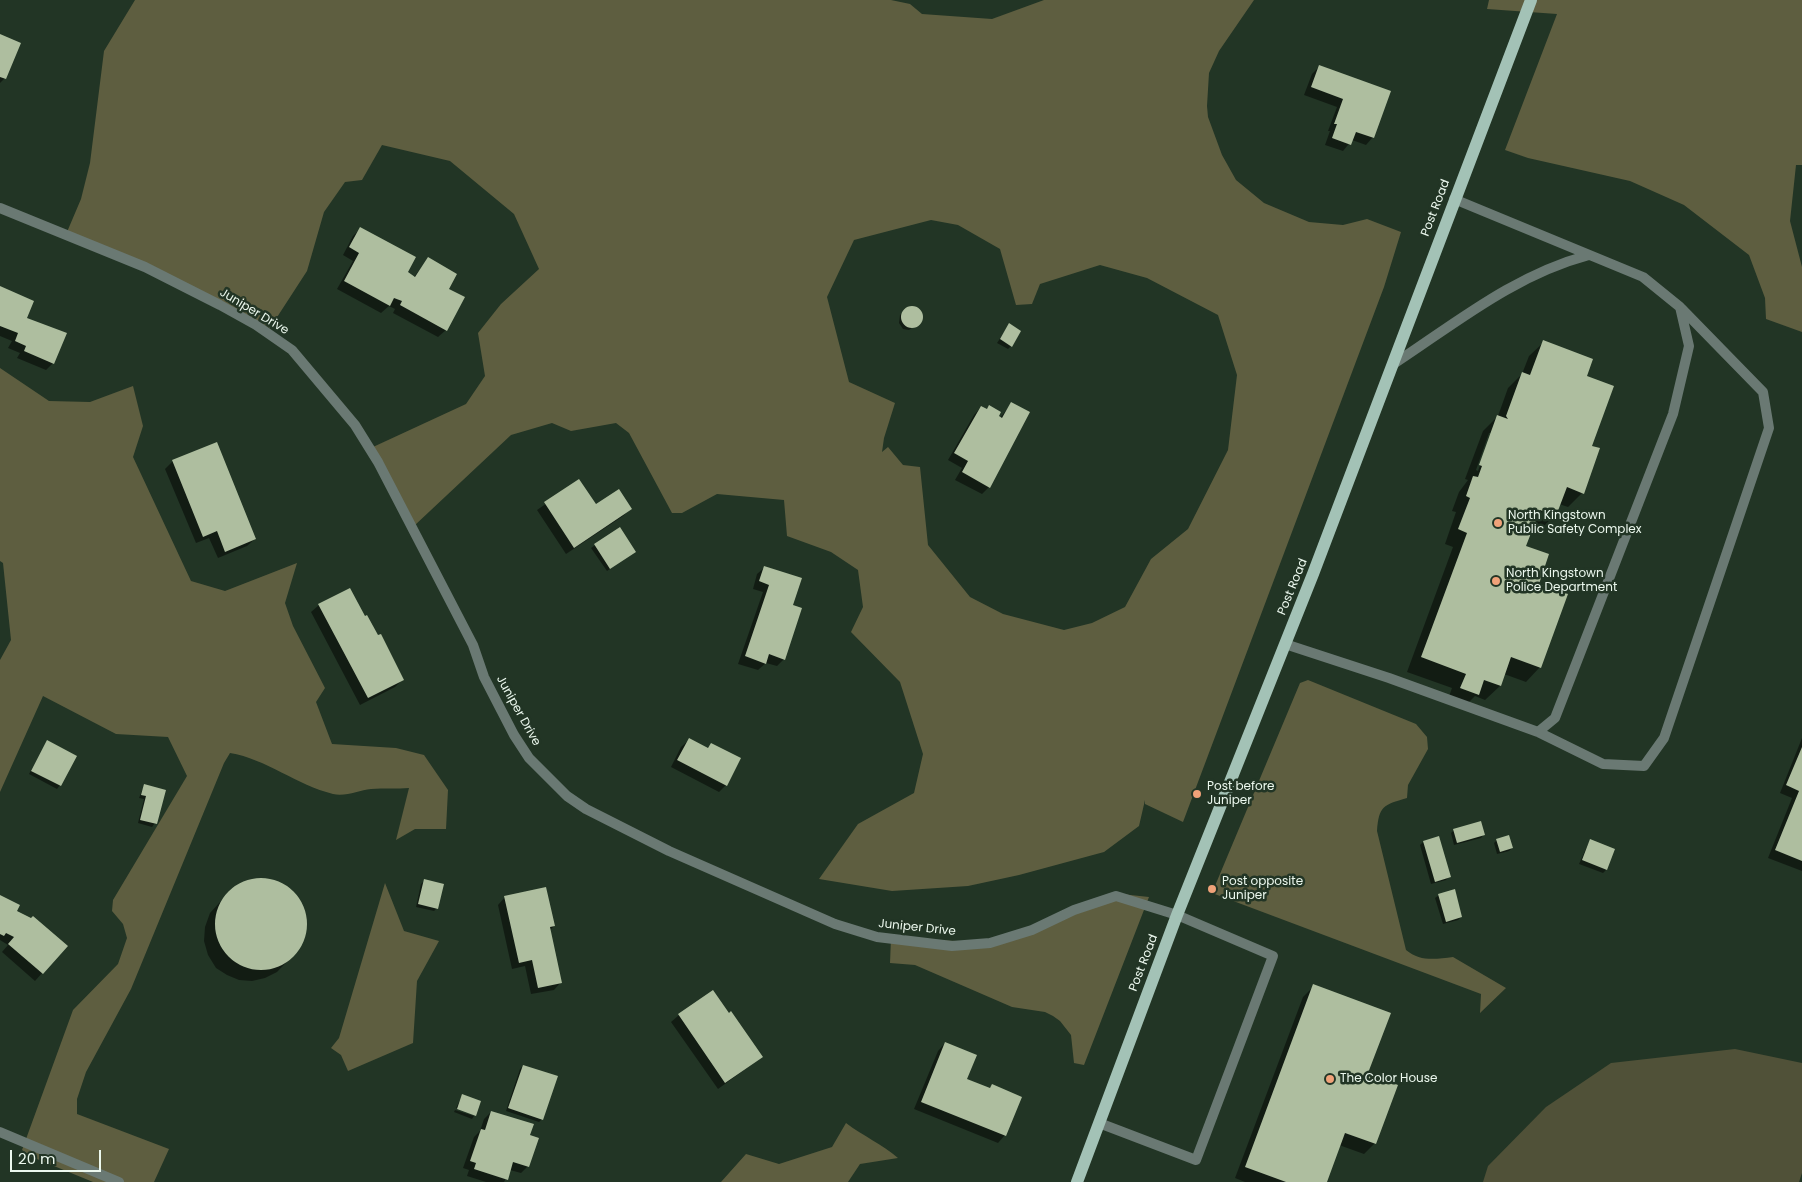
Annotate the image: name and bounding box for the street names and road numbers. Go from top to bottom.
street label: Post Road [1419,178,1453,238]
street label: Juniper Drive [217,286,291,338]
street label: Post Road [1275,557,1311,617]
street label: Juniper Drive [493,673,543,749]
street label: Juniper Drive [877,917,957,939]
street label: Post Road [1127,933,1161,993]

